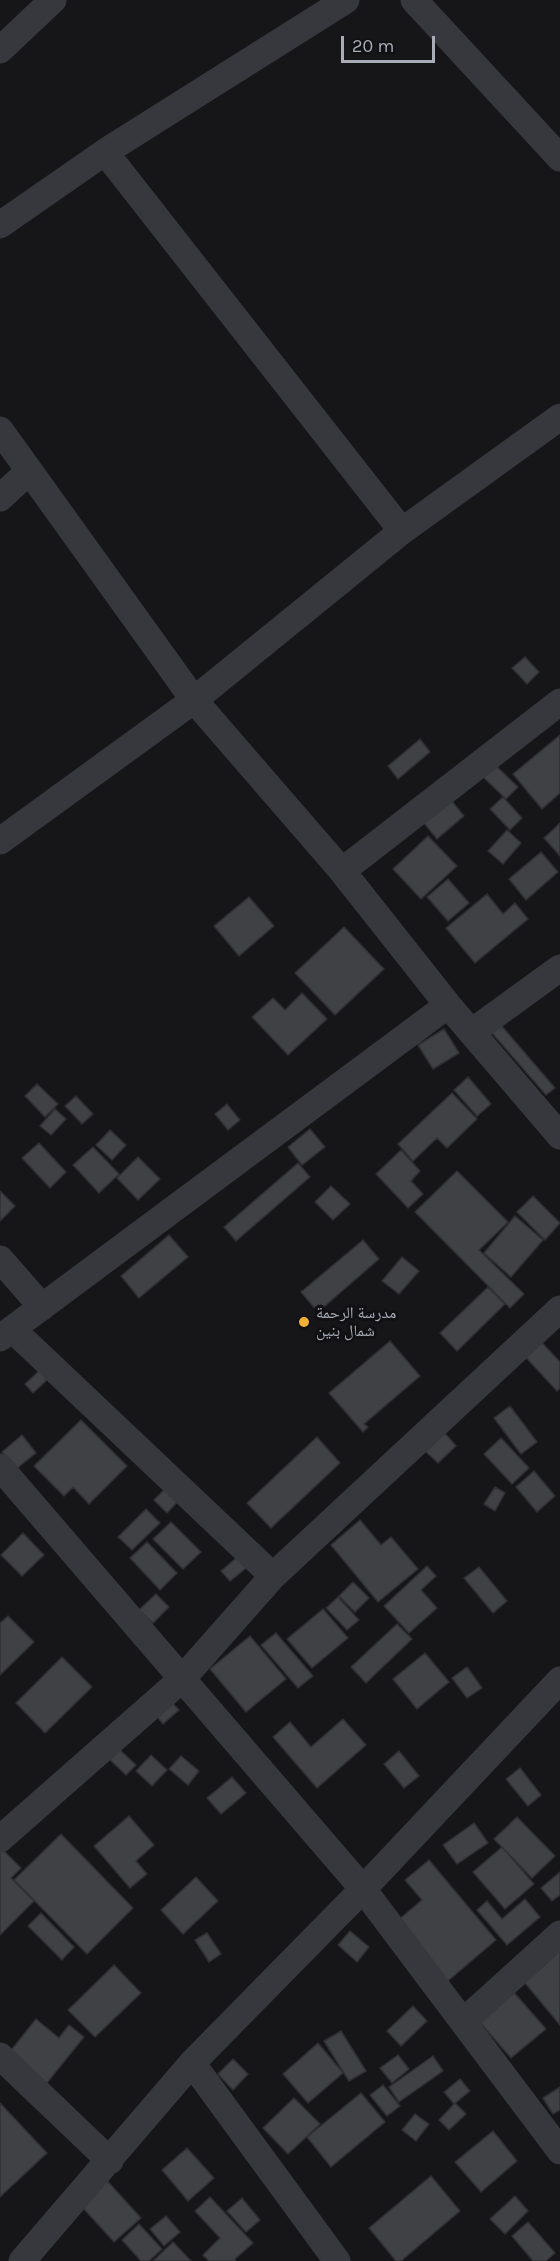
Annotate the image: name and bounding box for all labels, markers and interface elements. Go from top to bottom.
scale bar [344,24,438,62]
text: 20 m [352,35,394,57]
place label: مدرسة الرحمة شمال بنين [316,1303,396,1341]
marker: مدرسة الرحمة شمال بنين [297,1315,311,1329]

